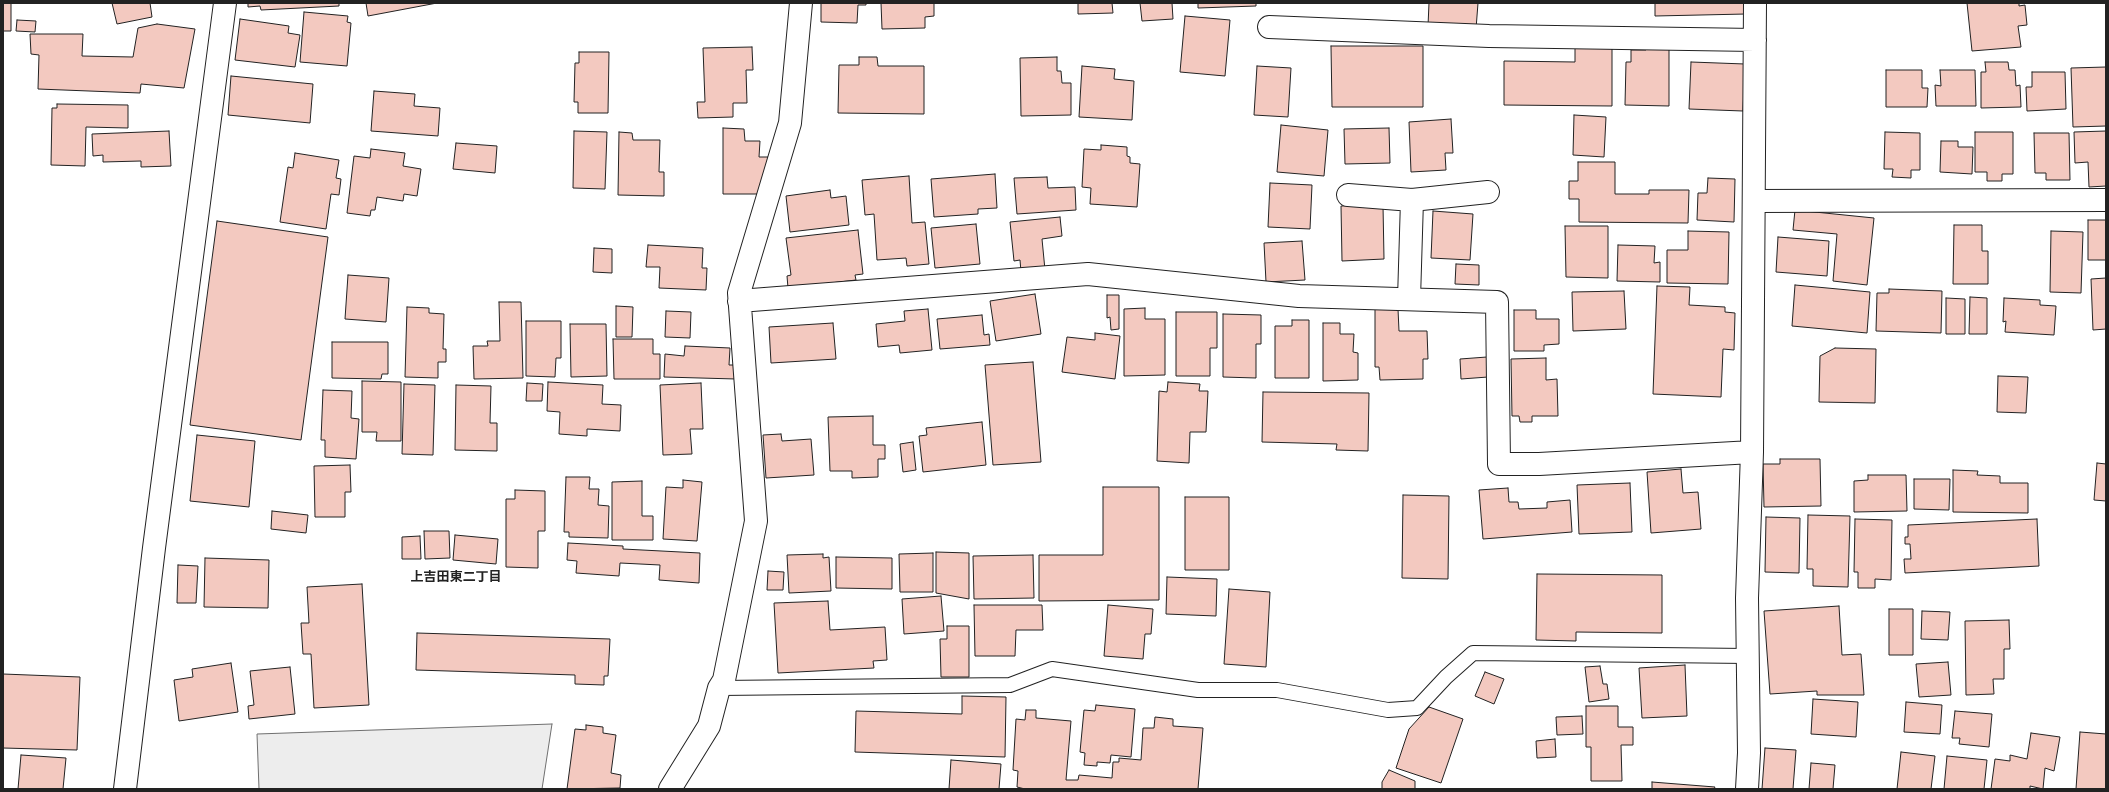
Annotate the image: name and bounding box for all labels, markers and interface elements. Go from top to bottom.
district label: 上吉田東二丁目 [411,569,501,585]

